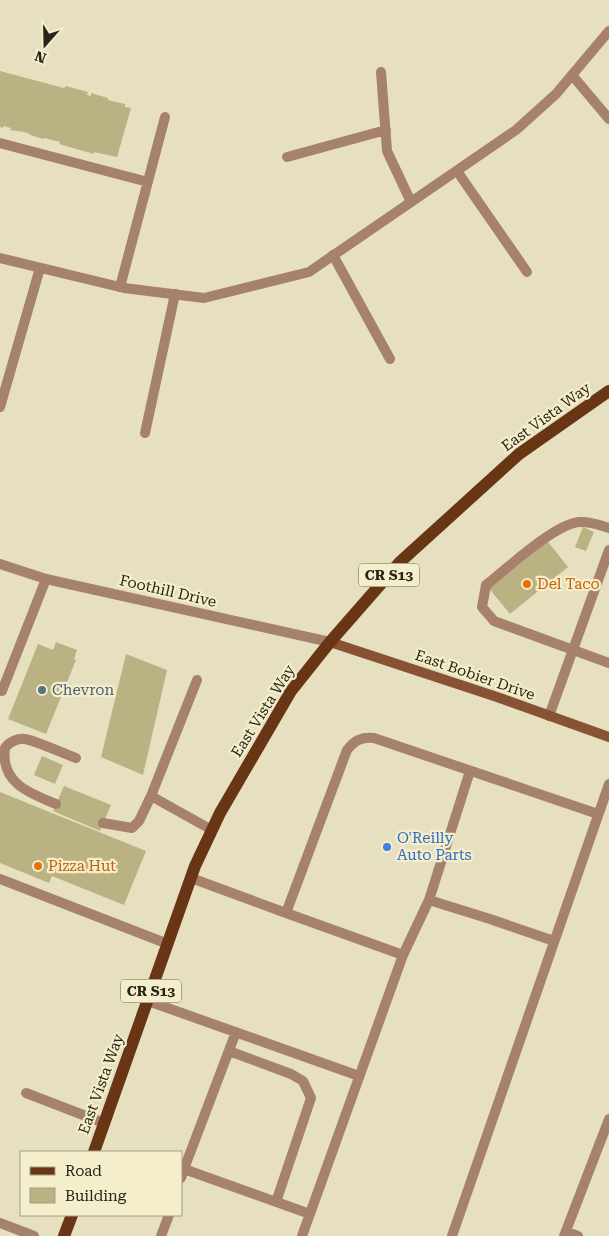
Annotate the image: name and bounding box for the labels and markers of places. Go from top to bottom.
place label: Del Taco [537,575,600,593]
marker: Del Taco [521,578,533,590]
place label: Chevron [52,681,114,699]
marker: Chevron [36,684,48,696]
place label: O'Reilly Auto Parts [397,829,472,864]
marker: O'Reilly Auto Parts [381,841,393,853]
place label: Pizza Hut [48,857,116,875]
marker: Pizza Hut [32,860,44,872]

